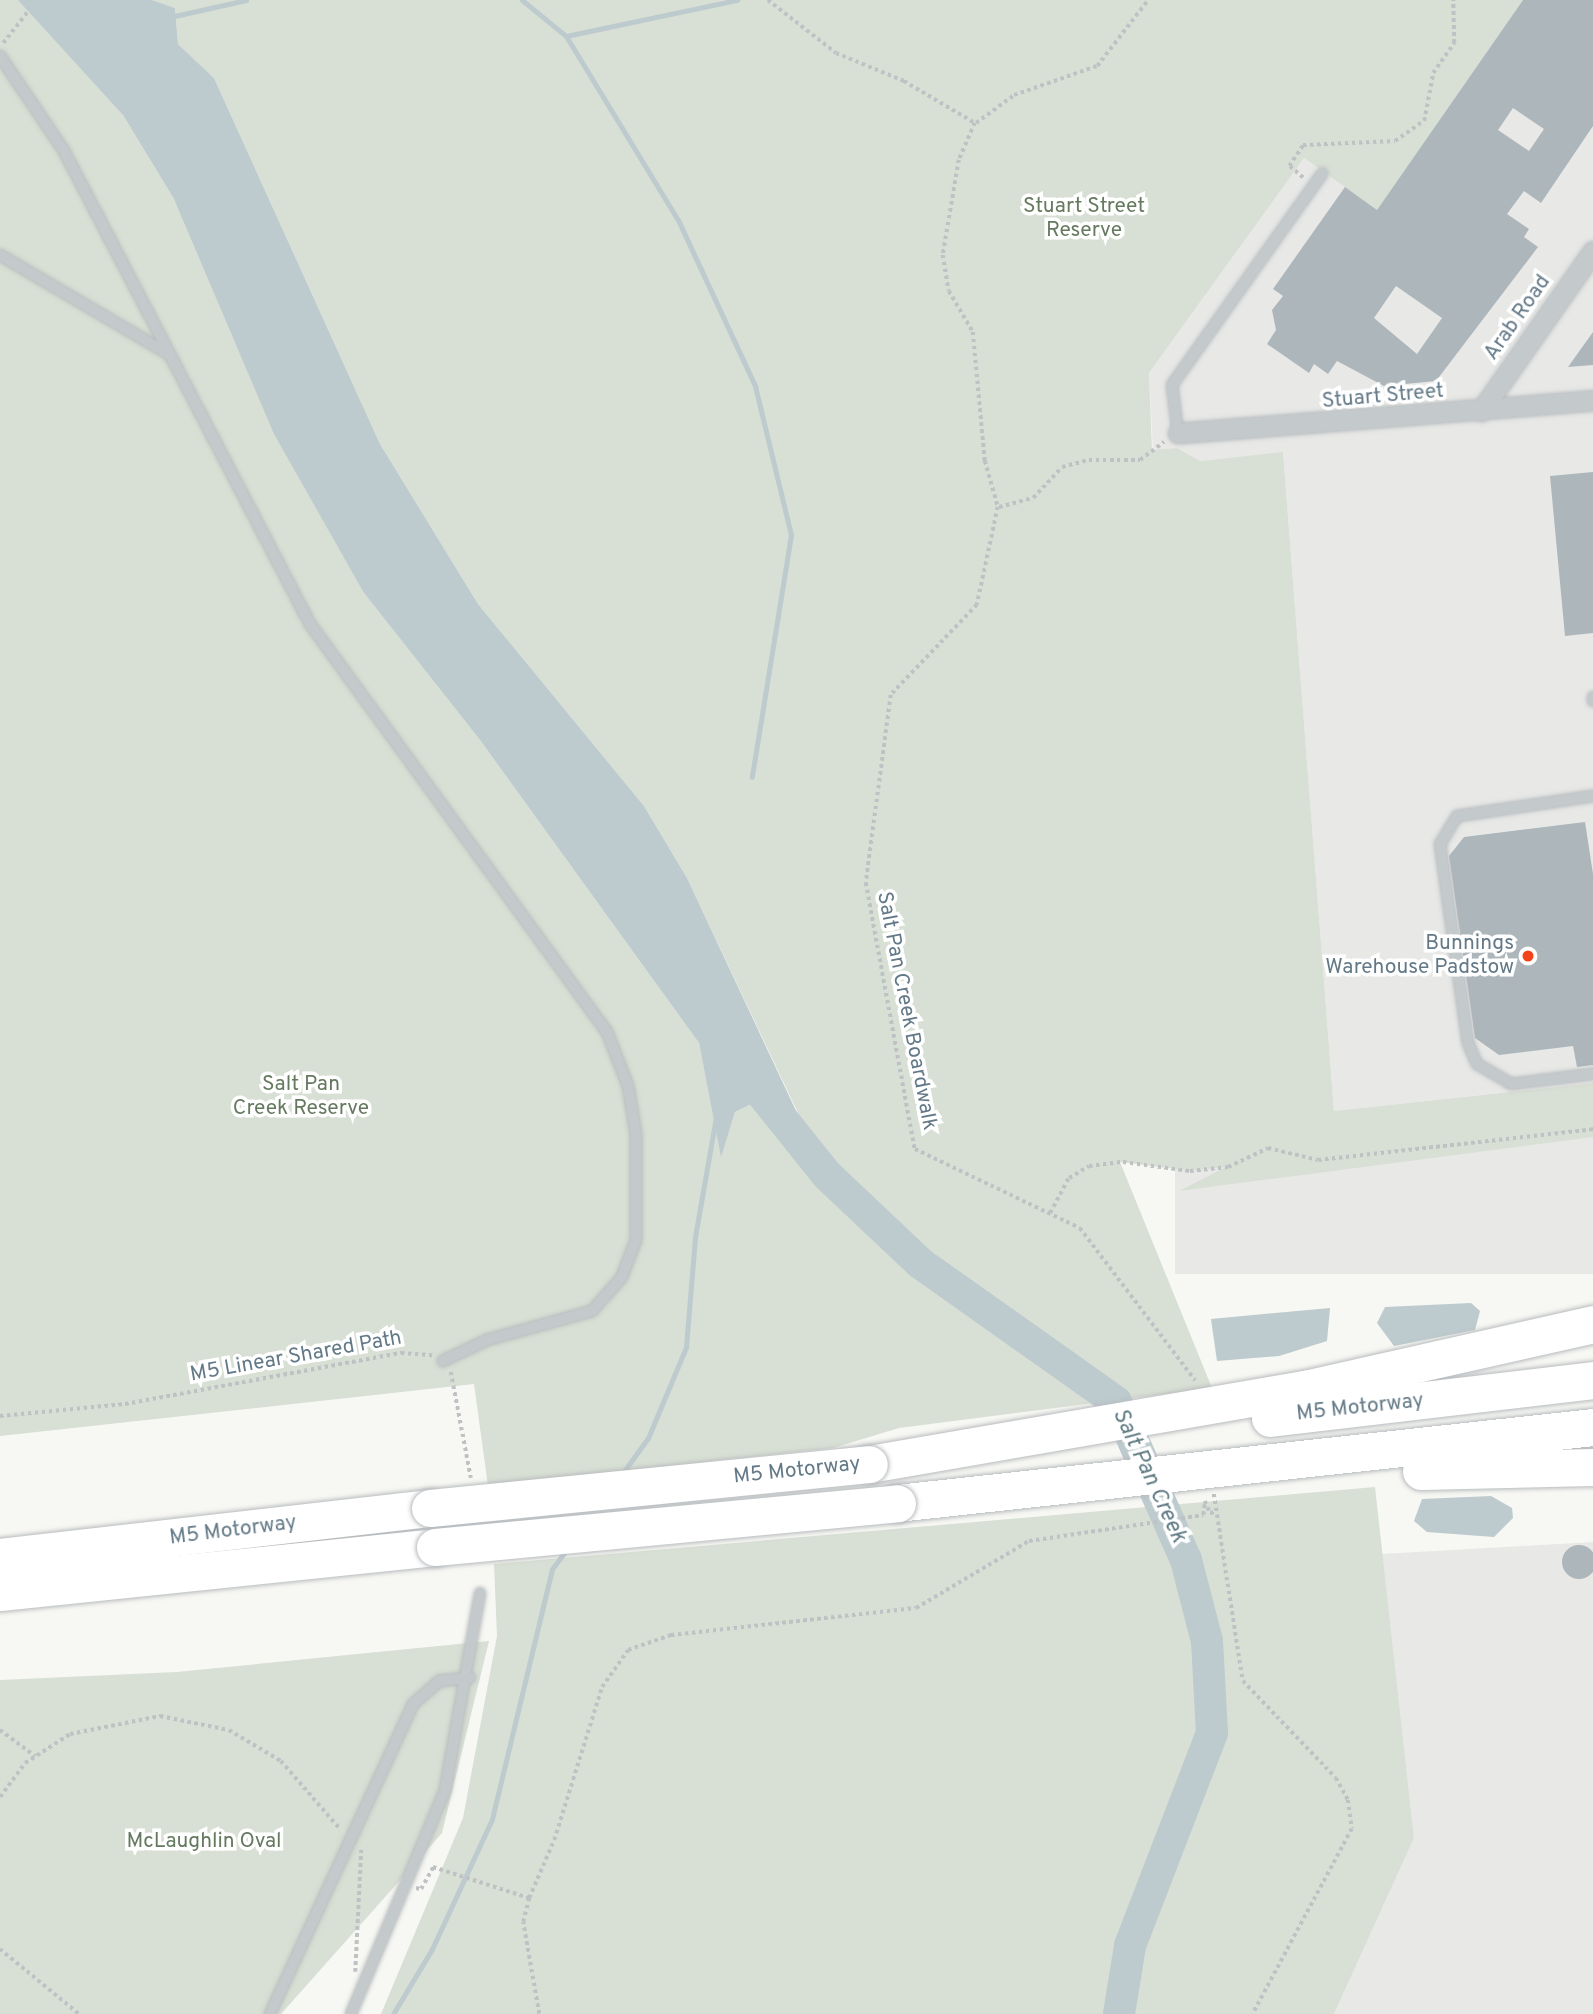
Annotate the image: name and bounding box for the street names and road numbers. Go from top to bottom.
street label: Arab Road [1479,270,1557,366]
street label: Stuart Street [1321,379,1445,415]
street label: Salt Pan Creek Boardwalk [871,890,941,1132]
street label: M5 Linear Shared Path [188,1326,404,1388]
street label: M5 Motorway [1295,1389,1425,1427]
street label: M5 Motorway [732,1452,862,1490]
street label: M5 Motorway [168,1511,298,1551]

